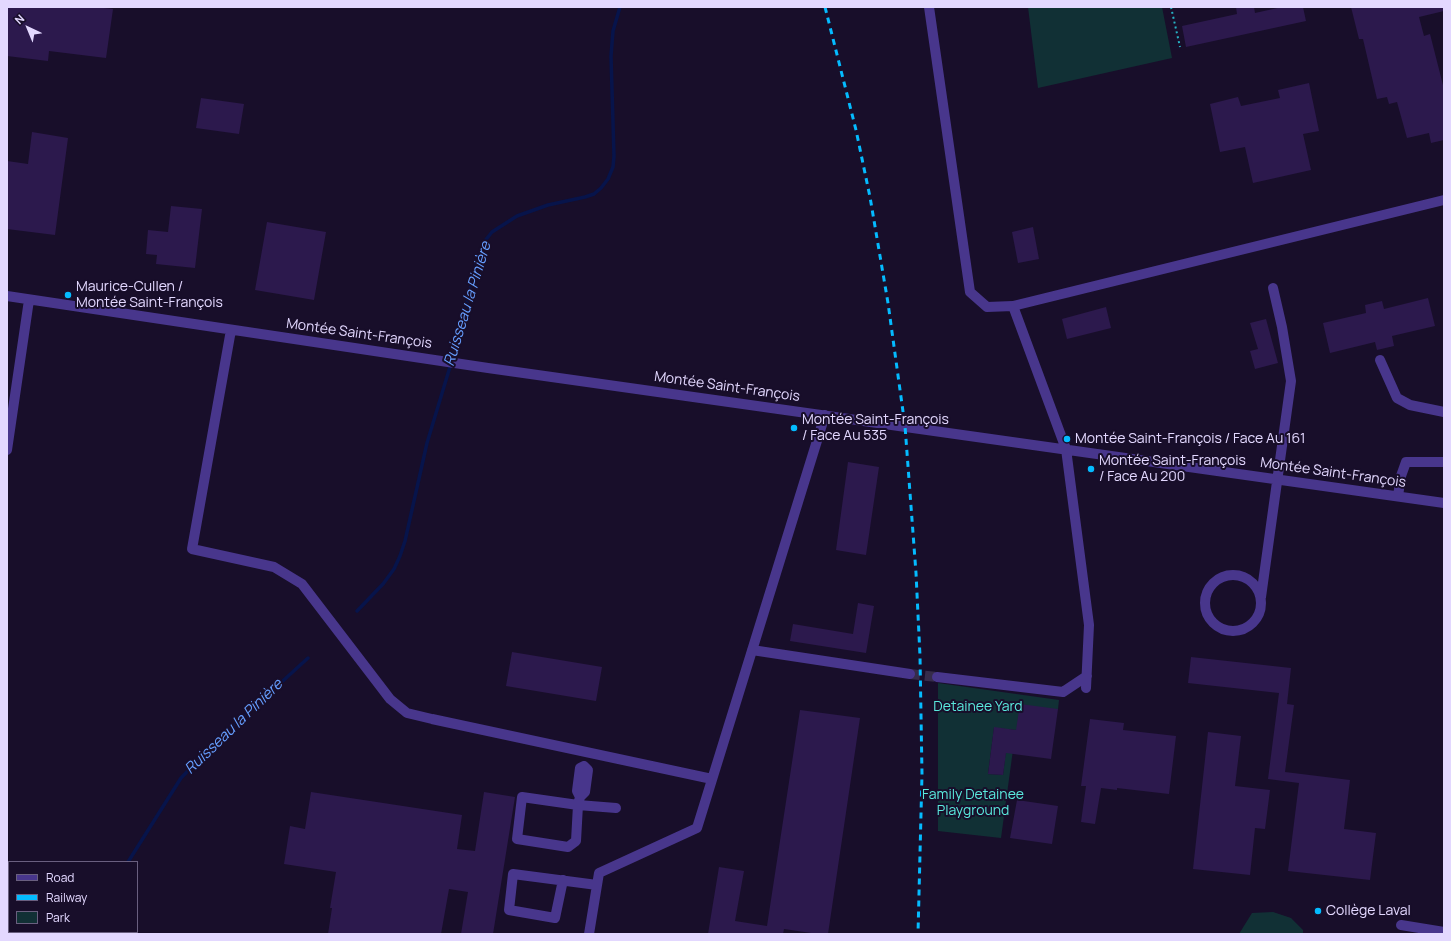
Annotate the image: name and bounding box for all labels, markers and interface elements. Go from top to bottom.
north arrow [8,8,48,48]
text: N [11,11,27,27]
water label: Ruisseau la Pinière [441,240,495,368]
place label: Maurice-Cullen / Montée Saint-François [76,279,223,312]
marker: Maurice-Cullen / Montée Saint-François [63,290,73,300]
street label: Montée Saint-François [285,315,433,353]
street label: Montée Saint-François [653,368,801,406]
place label: Montée Saint-François / Face Au 535 [802,412,949,444]
marker: Montée Saint-François / Face Au 535 [789,423,799,433]
place label: Montée Saint-François / Face Au 161 [1075,431,1305,447]
marker: Montée Saint-François / Face Au 161 [1062,434,1072,444]
place label: Montée Saint-François / Face Au 200 [1099,453,1246,486]
street label: Montée Saint-François [1259,454,1407,492]
marker: Montée Saint-François / Face Au 200 [1086,464,1096,474]
water label: Ruisseau la Pinière [181,676,287,778]
park label: Detainee Yard [933,699,1023,715]
park label: Family Detainee Playground [922,787,1024,820]
legend [8,861,138,933]
text: Road [46,869,74,886]
text: Railway [46,889,87,906]
place label: Collège Laval [1326,903,1411,919]
marker: Collège Laval [1313,906,1323,916]
text: Park [46,909,70,926]

